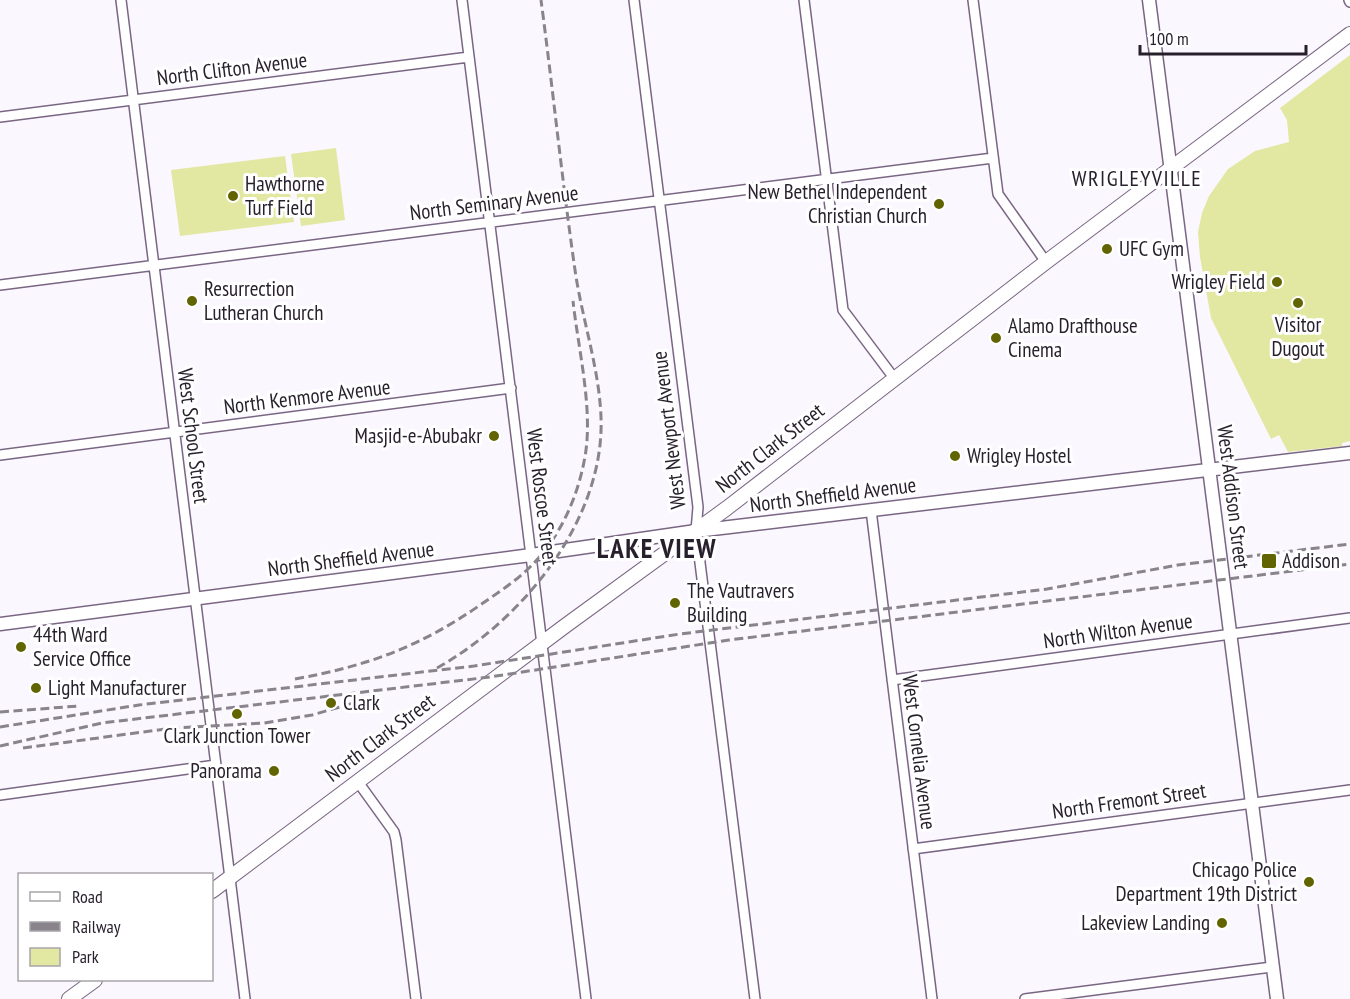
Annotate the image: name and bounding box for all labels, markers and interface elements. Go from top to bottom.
scale bar [1140,18,1306,56]
text: 100 m [1149,27,1189,50]
street label: North Clifton Avenue [155,46,309,91]
district label: WRIGLEYVILLE [1072,164,1202,192]
place label: Hawthorne Turf Field [245,170,325,221]
place label: New Bethel Independent Christian Church [747,178,927,229]
street label: North Seminary Avenue [408,179,580,226]
marker: Hawthorne Turf Field [226,189,240,203]
marker: New Bethel Independent Christian Church [932,197,946,211]
place label: UFC Gym [1119,235,1184,262]
marker: UFC Gym [1100,242,1114,256]
place label: Wrigley Field [1171,268,1265,295]
place label: Resurrection Lutheran Church [204,275,324,326]
marker: Wrigley Field [1270,275,1284,289]
marker: Resurrection Lutheran Church [185,294,199,308]
marker: Visitor Dugout [1291,296,1305,310]
place label: Visitor Dugout [1271,311,1325,362]
place label: Alamo Drafthouse Cinema [1008,312,1138,363]
marker: Alamo Drafthouse Cinema [989,331,1003,345]
street label: West Newport Avenue [645,350,692,511]
street label: West School Street [172,367,215,505]
street label: North Kenmore Avenue [222,373,392,420]
street label: North Clark Street [710,397,830,498]
place label: Masjid-e-Abubakr [355,422,482,449]
street label: West Addison Street [1211,423,1256,571]
street label: West Roscoe Street [521,427,564,567]
marker: Masjid-e-Abubakr [487,429,501,443]
place label: Wrigley Hostel [967,442,1071,469]
marker: Wrigley Hostel [948,449,962,463]
street label: North Sheffield Avenue [748,471,918,518]
district label: LAKE VIEW [597,531,717,565]
street label: North Sheffield Avenue [266,535,436,582]
place label: Addison [1282,547,1340,574]
marker: Addison [1260,552,1278,570]
place label: The Vautravers Building [687,577,794,628]
marker: The Vautravers Building [668,596,682,610]
street label: North Wilton Avenue [1042,607,1194,654]
place label: 44th Ward Service Office [33,621,131,672]
marker: 44th Ward Service Office [14,640,28,654]
street label: West Cornelia Avenue [897,673,942,831]
place label: Light Manufacturer [48,674,187,701]
marker: Light Manufacturer [29,681,43,695]
street label: North Clark Street [320,687,440,788]
place label: Clark [343,689,380,716]
marker: Clark [324,696,338,710]
marker: Clark Junction Tower [230,707,244,721]
place label: Clark Junction Tower [164,722,311,749]
place label: Panorama [190,757,262,784]
marker: Panorama [267,764,281,778]
street label: North Fremont Street [1050,776,1208,825]
place label: Chicago Police Department 19th District [1116,856,1297,907]
legend [18,873,213,981]
marker: Chicago Police Department 19th District [1302,875,1316,889]
text: Road [72,885,103,908]
place label: Lakeview Landing [1081,909,1210,936]
text: Railway [72,915,121,938]
marker: Lakeview Landing [1215,916,1229,930]
text: Park [72,945,99,968]

